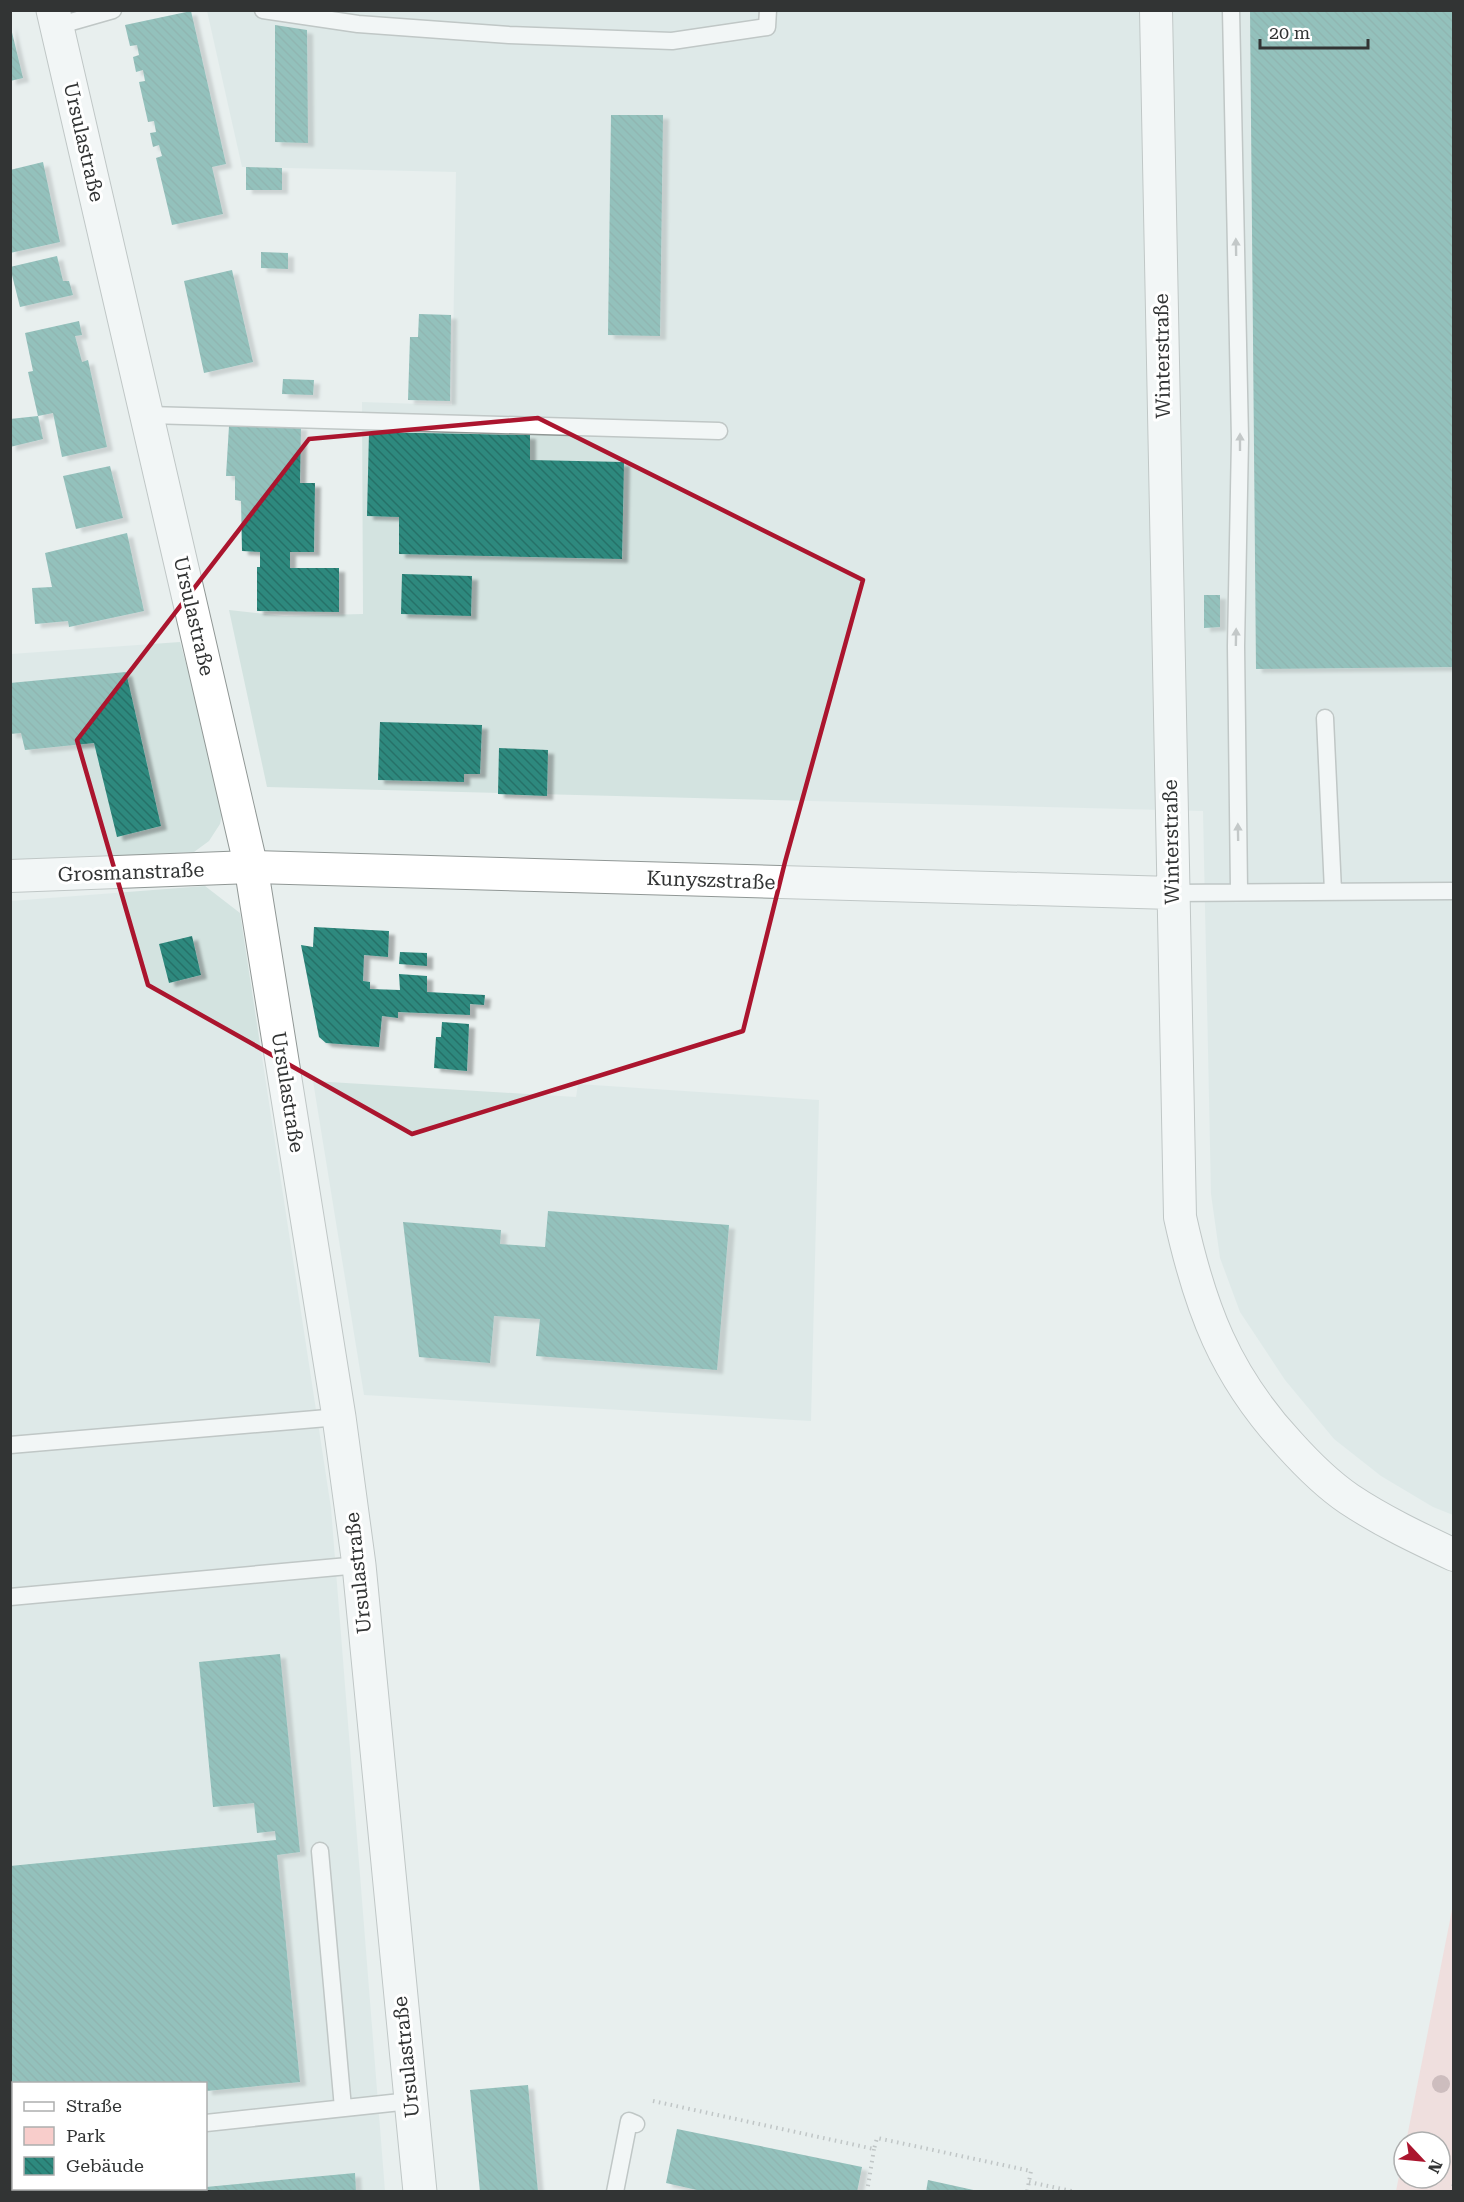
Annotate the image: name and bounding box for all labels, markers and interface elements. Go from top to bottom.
scale bar [1260,12,1368,50]
text: 20 m [1269,22,1310,43]
street label: Ursulastraße [59,80,109,204]
one-way arrow [1231,237,1241,256]
street label: Winterstraße [1149,293,1175,419]
one-way arrow [1235,432,1245,451]
street label: Ursulastraße [169,554,219,678]
one-way arrow [1231,627,1241,646]
street label: Winterstraße [1158,779,1184,905]
one-way arrow [1233,822,1243,841]
street label: Grosmanstraße [57,857,205,887]
street label: Kunyszstraße [646,866,776,894]
street label: Ursulastraße [267,1030,309,1154]
street label: Ursulastraße [340,1511,376,1635]
street label: Ursulastraße [388,1995,424,2119]
legend [12,2082,207,2190]
text: Straße [66,2095,122,2116]
text: Park [66,2125,106,2146]
north arrow [1392,2130,1452,2190]
text: Gebäude [66,2155,144,2176]
text: N [1424,2157,1446,2176]

